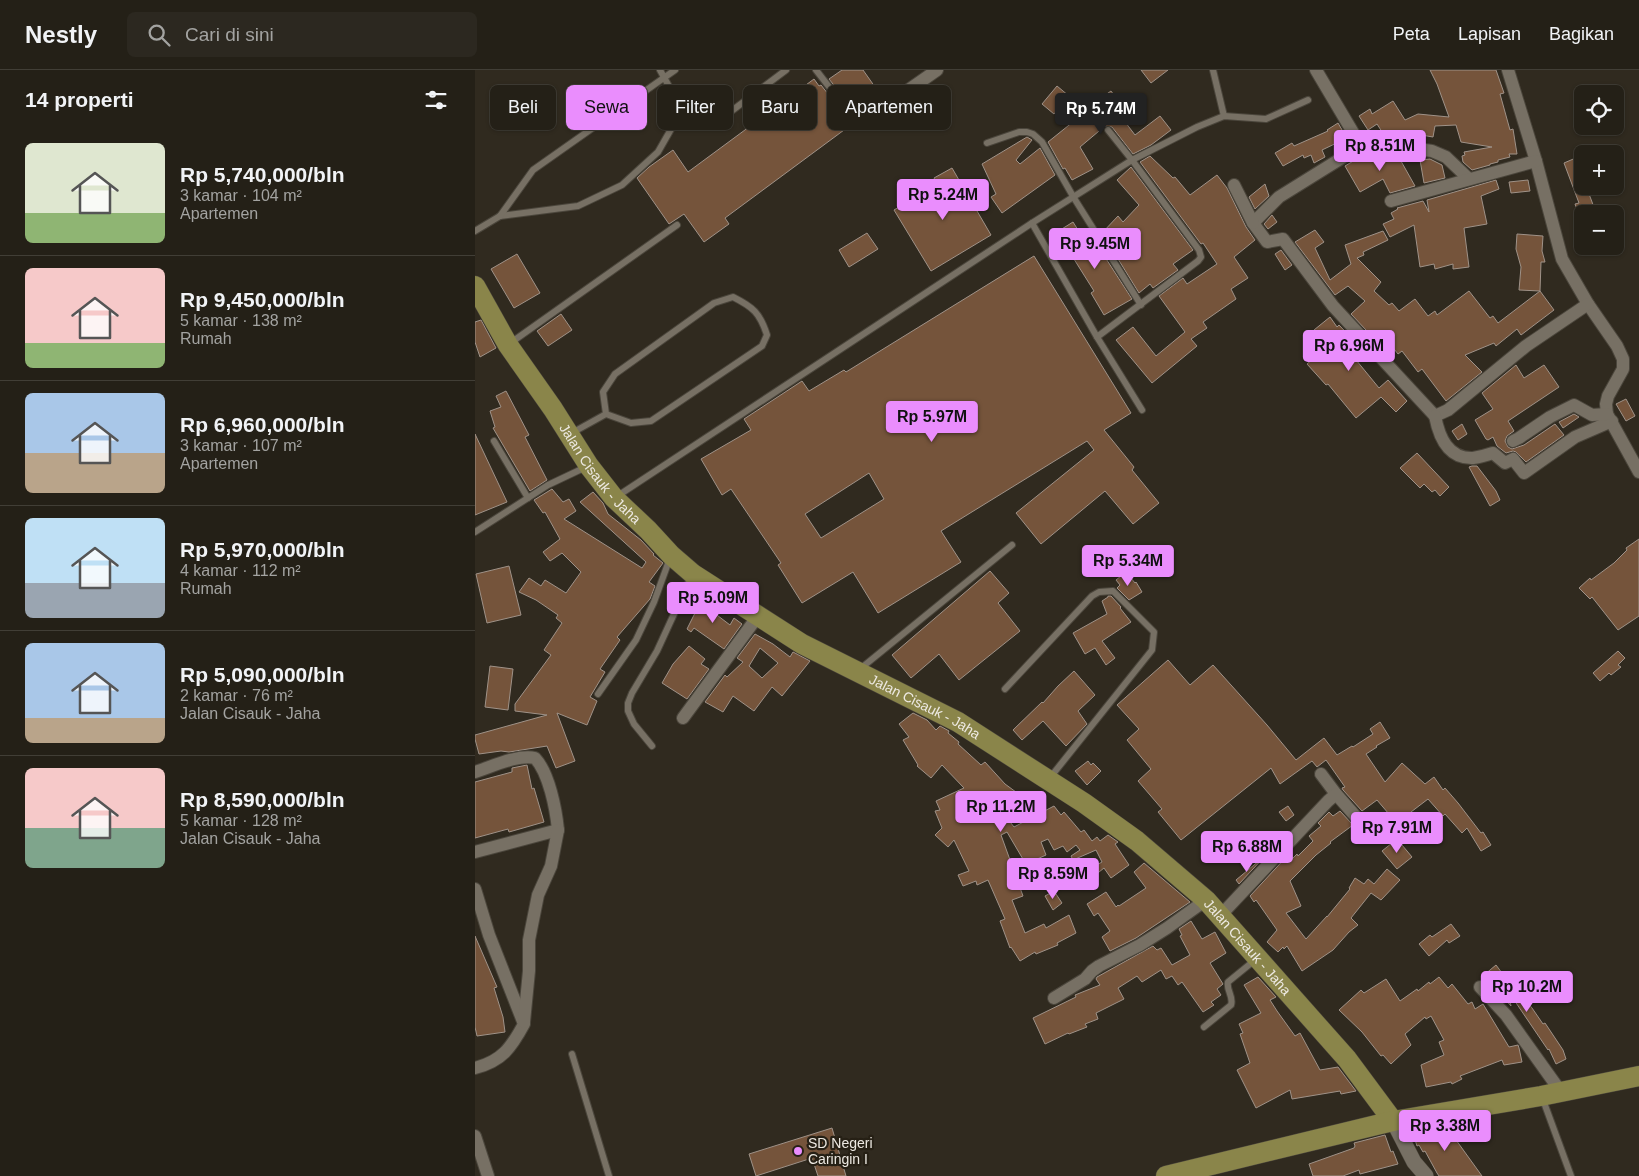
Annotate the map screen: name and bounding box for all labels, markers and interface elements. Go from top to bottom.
search box [127,12,477,57]
text: Nestly [25,21,97,48]
icon: search [145,21,173,49]
text: Cari di sini [185,24,274,45]
text: Peta [1393,24,1430,44]
text: Lapisan [1458,24,1521,44]
text: Bagikan [1549,24,1614,44]
chip: Beli [490,85,556,130]
chip: Sewa [566,85,647,130]
chip: Filter [657,85,733,130]
chip: Baru [743,85,817,130]
chip: Apartemen [827,85,951,130]
map controls [1574,85,1624,255]
button: locate [1574,85,1624,135]
icon: filters [422,86,450,114]
text: 14 properti [25,88,134,111]
pin: Rp 5.74M [1049,92,1153,135]
text: Rp 5.74M [1066,100,1136,117]
pin: Rp 8.51M [1328,129,1432,172]
text: Rp 8.51M [1345,137,1415,154]
button: + [1574,145,1624,195]
icon: home [65,163,125,223]
text: Rp 5,740,000/bln [180,163,345,186]
pin: Rp 5.24M [891,178,995,221]
text: Rp 5.24M [908,186,978,203]
text: 3 kamar · 104 m² [180,187,302,204]
text: Apartemen [180,205,258,222]
button: − [1574,205,1624,255]
pin: Rp 9.45M [1043,228,1147,270]
text: Rp 9.45M [1060,235,1130,252]
icon: home [65,288,125,348]
text: Rp 9,450,000/bln [180,288,345,311]
text: 5 kamar · 138 m² [180,312,302,329]
text: Rumah [180,330,232,347]
pin: Rp 6.96M [1297,330,1401,372]
text: Rp 6.96M [1314,337,1384,354]
pin: Rp 5.97M [880,400,984,443]
text: Rp 5.97M [897,408,967,425]
icon: home [65,413,125,473]
text: Rp 6,960,000/bln [180,413,345,436]
street label: Jalan Cisauk - Jaha [556,420,644,527]
text: 3 kamar · 107 m² [180,437,302,454]
text: Apartemen [180,455,258,472]
icon: home [65,538,125,598]
text: Rp 5,970,000/bln [180,538,345,561]
pin: Rp 5.34M [1076,544,1180,587]
text: Rp 5.34M [1093,552,1163,569]
text: 4 kamar · 112 m² [180,562,301,579]
text: Rumah [180,580,232,597]
pin: Rp 5.09M [661,582,765,624]
text: Rp 5.09M [678,589,748,606]
icon: home [65,663,125,723]
text: Rp 5,090,000/bln [180,663,345,686]
street label: Jalan Cisauk - Jaha [867,671,984,742]
text: 2 kamar · 76 m² [180,687,293,704]
text: Jalan Cisauk - Jaha [180,705,321,722]
icon: home [65,788,125,848]
text: Rp 8,590,000/bln [180,788,345,811]
pin: Rp 11.2M [949,790,1053,833]
text: Rp 11.2M [966,798,1036,815]
text: 5 kamar · 128 m² [180,812,302,829]
pin: Rp 7.91M [1345,812,1449,854]
text: Rp 7.91M [1362,819,1432,836]
text: Jalan Cisauk - Jaha [180,830,321,847]
pin: Rp 6.88M [1195,830,1299,873]
text: Rp 6.88M [1212,838,1282,855]
pin: Rp 8.59M [1001,858,1105,900]
text: Rp 8.59M [1018,865,1088,882]
street label: Jalan Cisauk - Jaha [1201,896,1295,998]
pin: Rp 10.2M [1475,970,1579,1013]
text: Rp 10.2M [1492,978,1562,995]
pin: Rp 3.38M [1393,1110,1497,1152]
text: Rp 3.38M [1410,1117,1480,1134]
place label: SD Negeri Caringin I [808,1135,873,1167]
marker: SD Negeri Caringin I [792,1145,804,1157]

